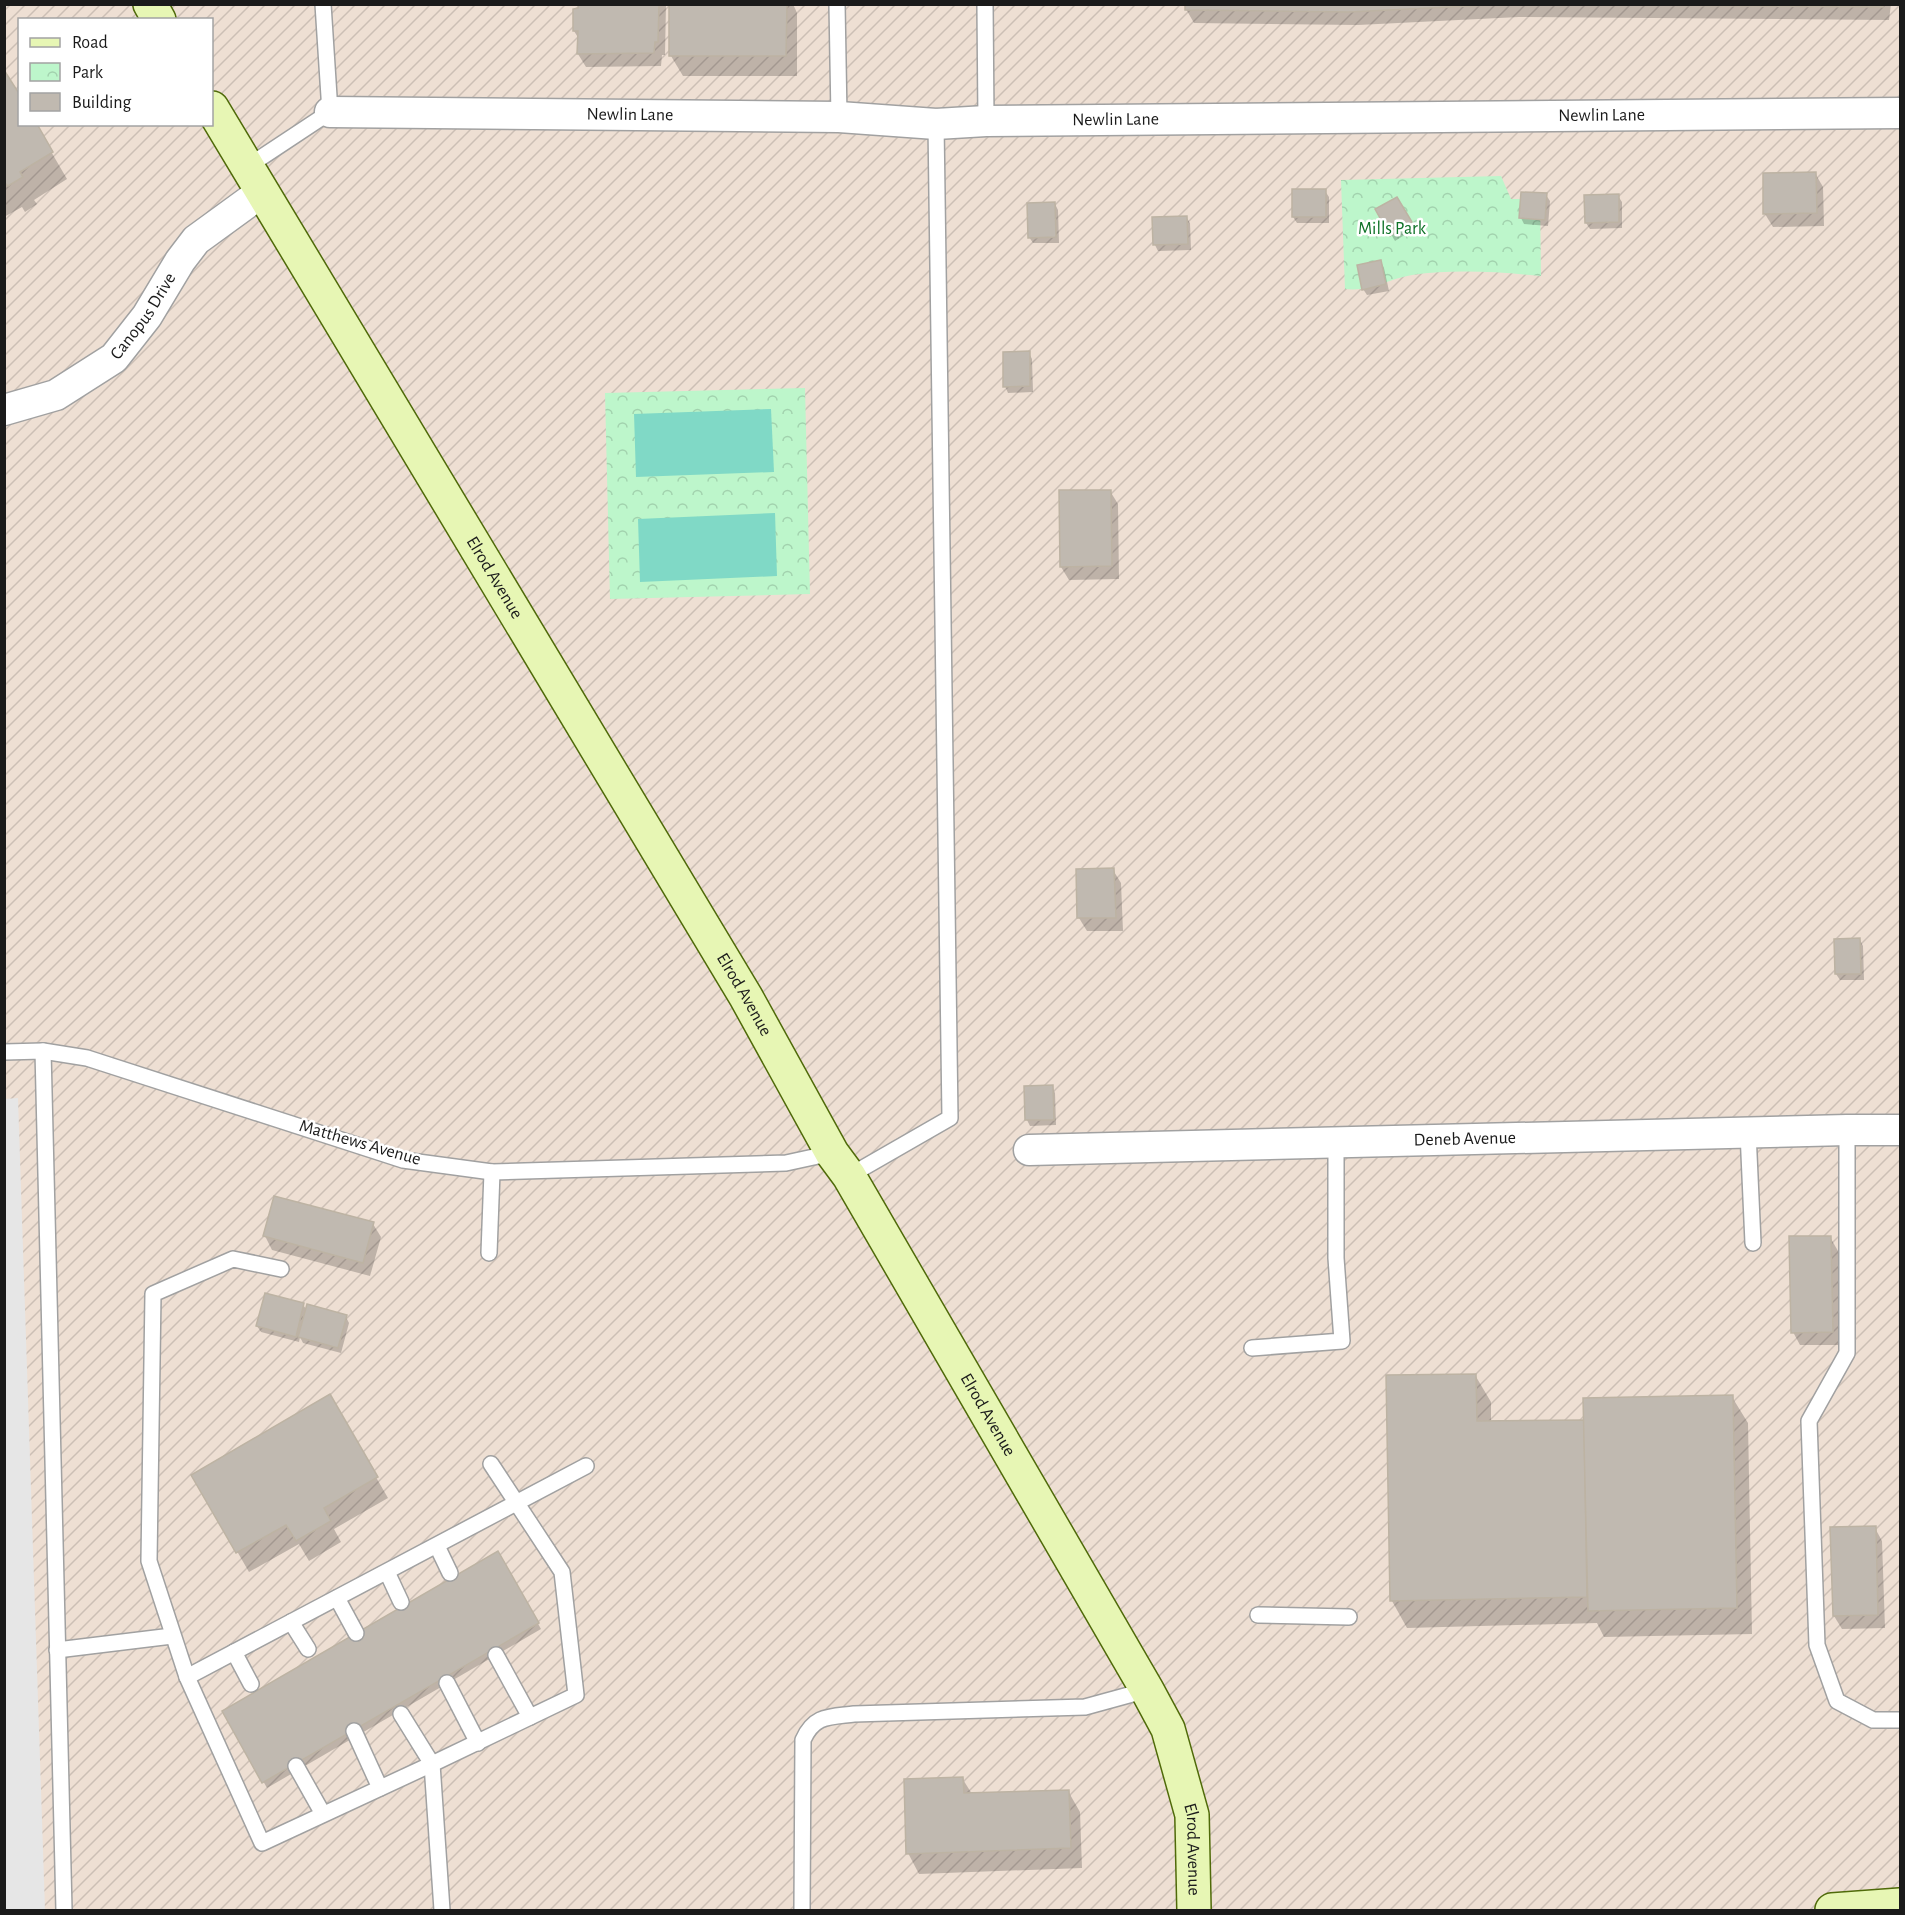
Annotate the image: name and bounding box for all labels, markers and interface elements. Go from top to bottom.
legend [18,18,213,126]
text: Road [72,34,108,52]
text: Park [72,64,104,82]
text: Building [72,94,132,112]
street label: Newlin Lane [587,106,673,124]
street label: Newlin Lane [1558,106,1645,125]
street label: Newlin Lane [1072,110,1159,129]
park label: Mills Park [1358,220,1427,238]
street label: Canopus Drive [107,270,180,363]
street label: Elrod Avenue [463,533,526,622]
street label: Elrod Avenue [713,950,775,1039]
street label: Matthews Avenue [297,1117,423,1169]
street label: Deneb Avenue [1413,1129,1516,1150]
street label: Elrod Avenue [957,1370,1019,1460]
street label: Elrod Avenue [1180,1801,1203,1896]

